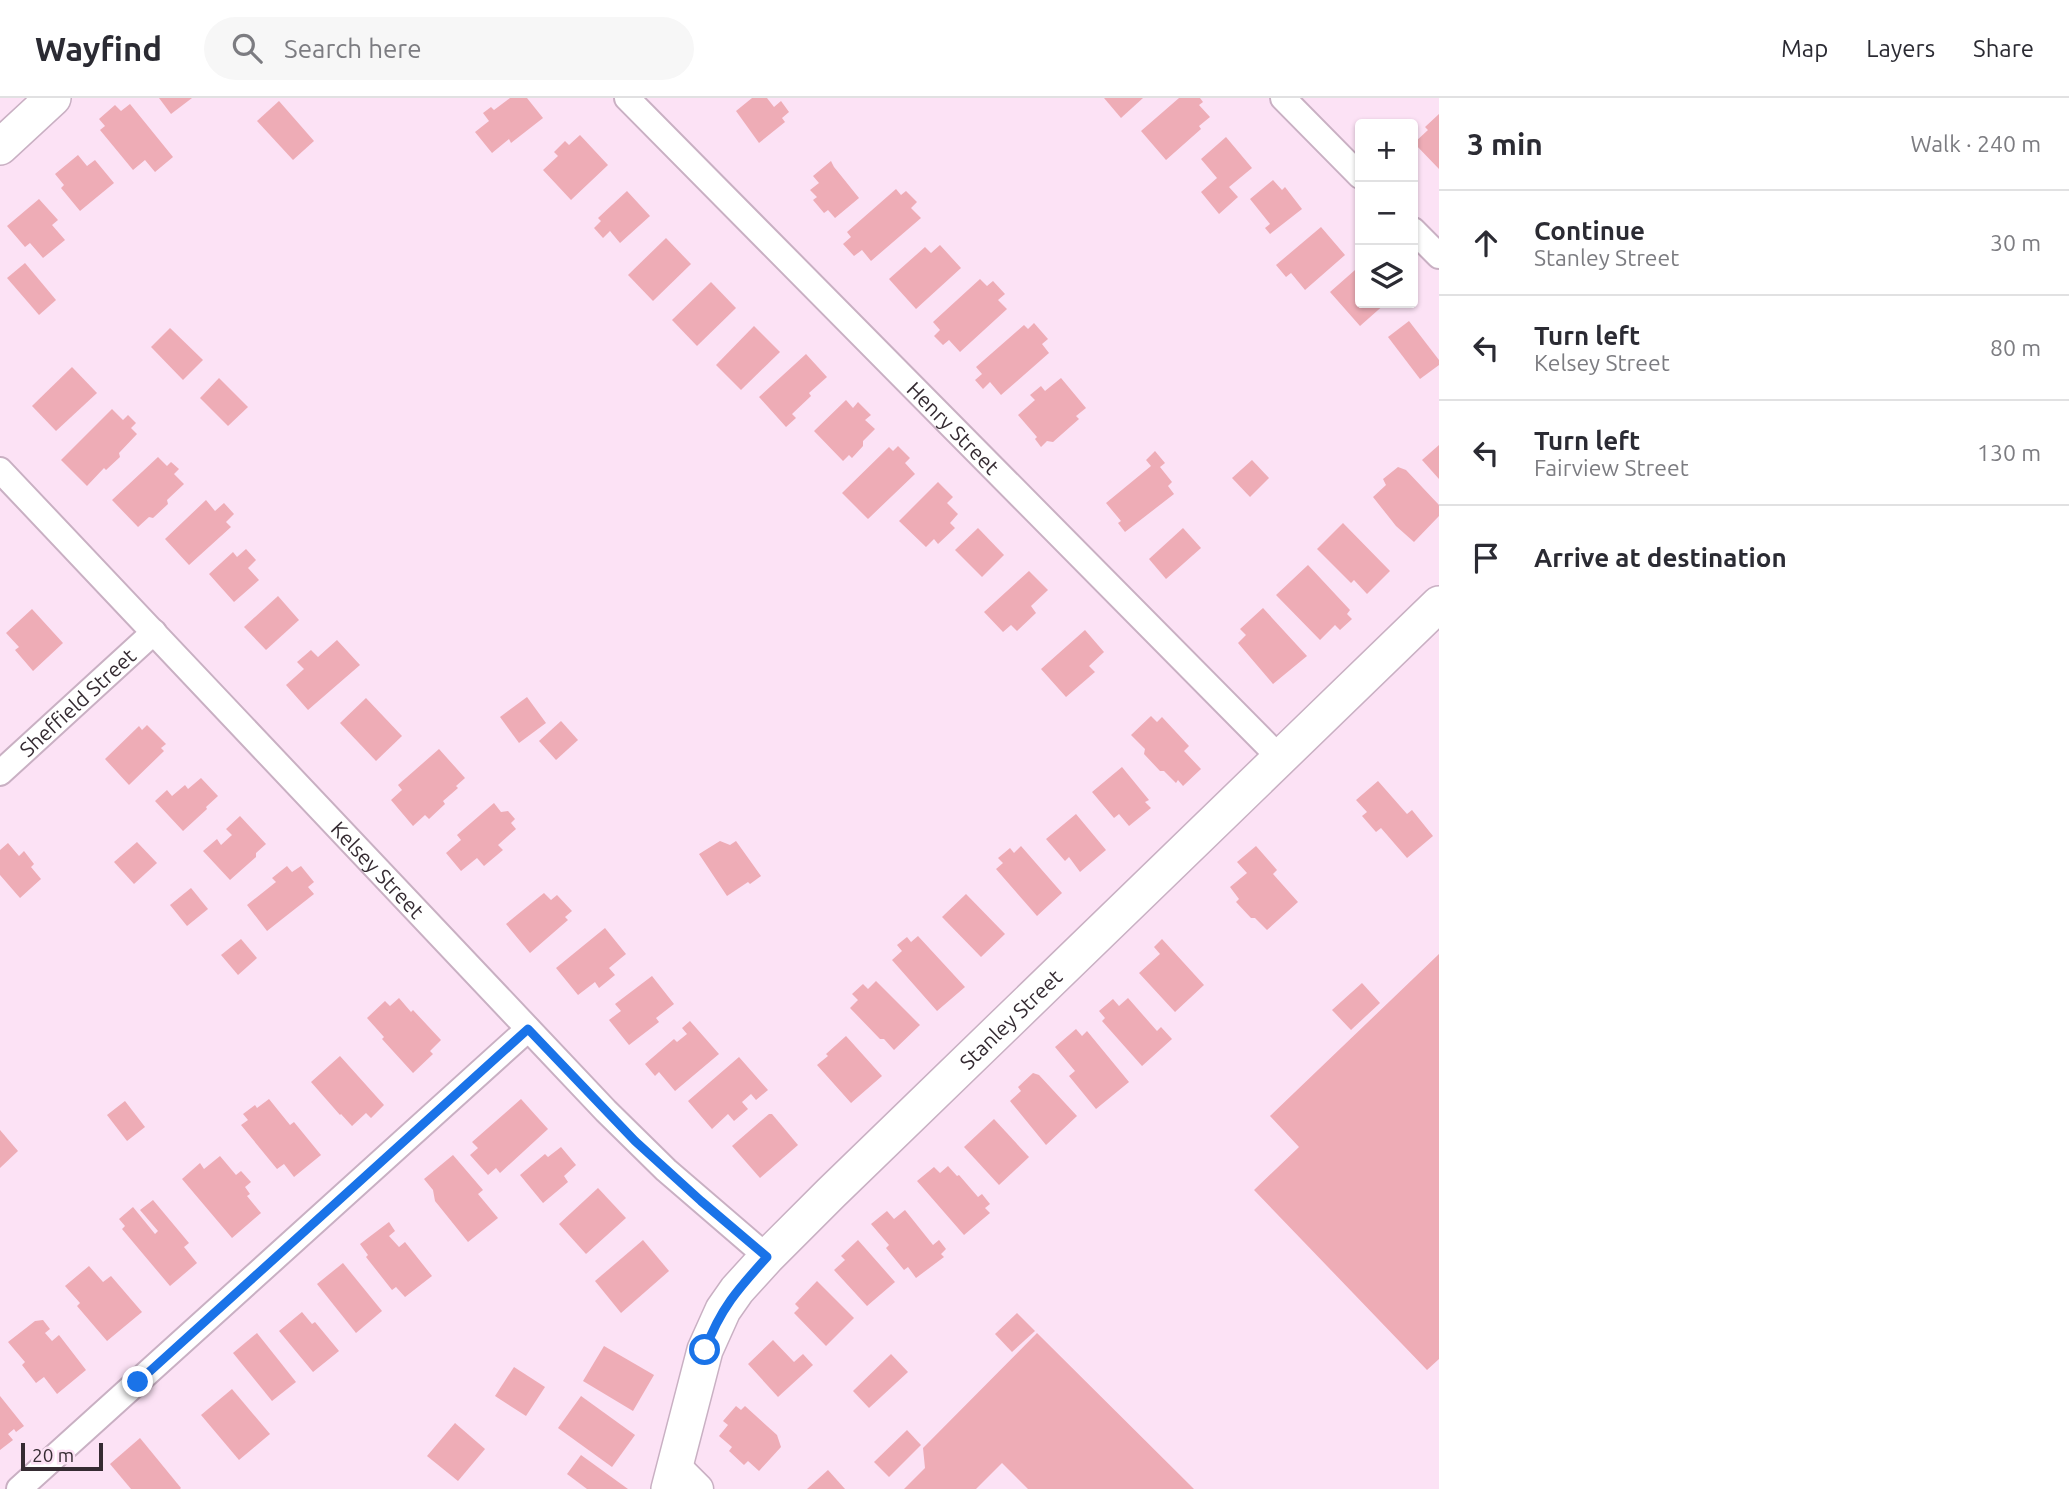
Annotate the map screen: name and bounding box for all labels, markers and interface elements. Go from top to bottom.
search box [204,17,694,80]
icon: search [228,29,266,67]
text: Wayfind [35,30,162,67]
text: Search here [284,34,422,63]
text: Map [1781,35,1828,62]
text: Layers [1866,35,1935,62]
text: Share [1973,35,2034,62]
map controls [1355,119,1418,308]
button: + [1355,119,1418,182]
text: 3 min [1467,127,1543,161]
text: Walk · 240 m [1910,131,2041,156]
button: − [1355,182,1418,245]
text: Continue [1534,216,1645,245]
icon: ahead [1467,224,1505,262]
text: 30 m [1990,230,2041,255]
button: layers [1355,245,1418,308]
text: Stanley Street [1534,245,1679,270]
text: Turn left [1534,321,1640,350]
icon: left [1467,329,1505,367]
text: 80 m [1990,335,2041,360]
text: Kelsey Street [1534,350,1670,375]
street label: Henry Street [903,377,1004,479]
text: Turn left [1534,426,1640,455]
icon: left [1467,434,1505,472]
text: 130 m [1977,440,2041,465]
text: Fairview Street [1534,455,1689,480]
icon: arrive [1467,539,1505,577]
text: Arrive at destination [1534,543,1787,572]
street label: Sheffield Street [15,643,140,761]
street label: Kelsey Street [327,816,429,923]
street label: Stanley Street [955,964,1067,1074]
route start [689,1334,720,1365]
route end [122,1366,153,1397]
scale bar [21,1440,103,1472]
text: 20 m [32,1444,74,1466]

